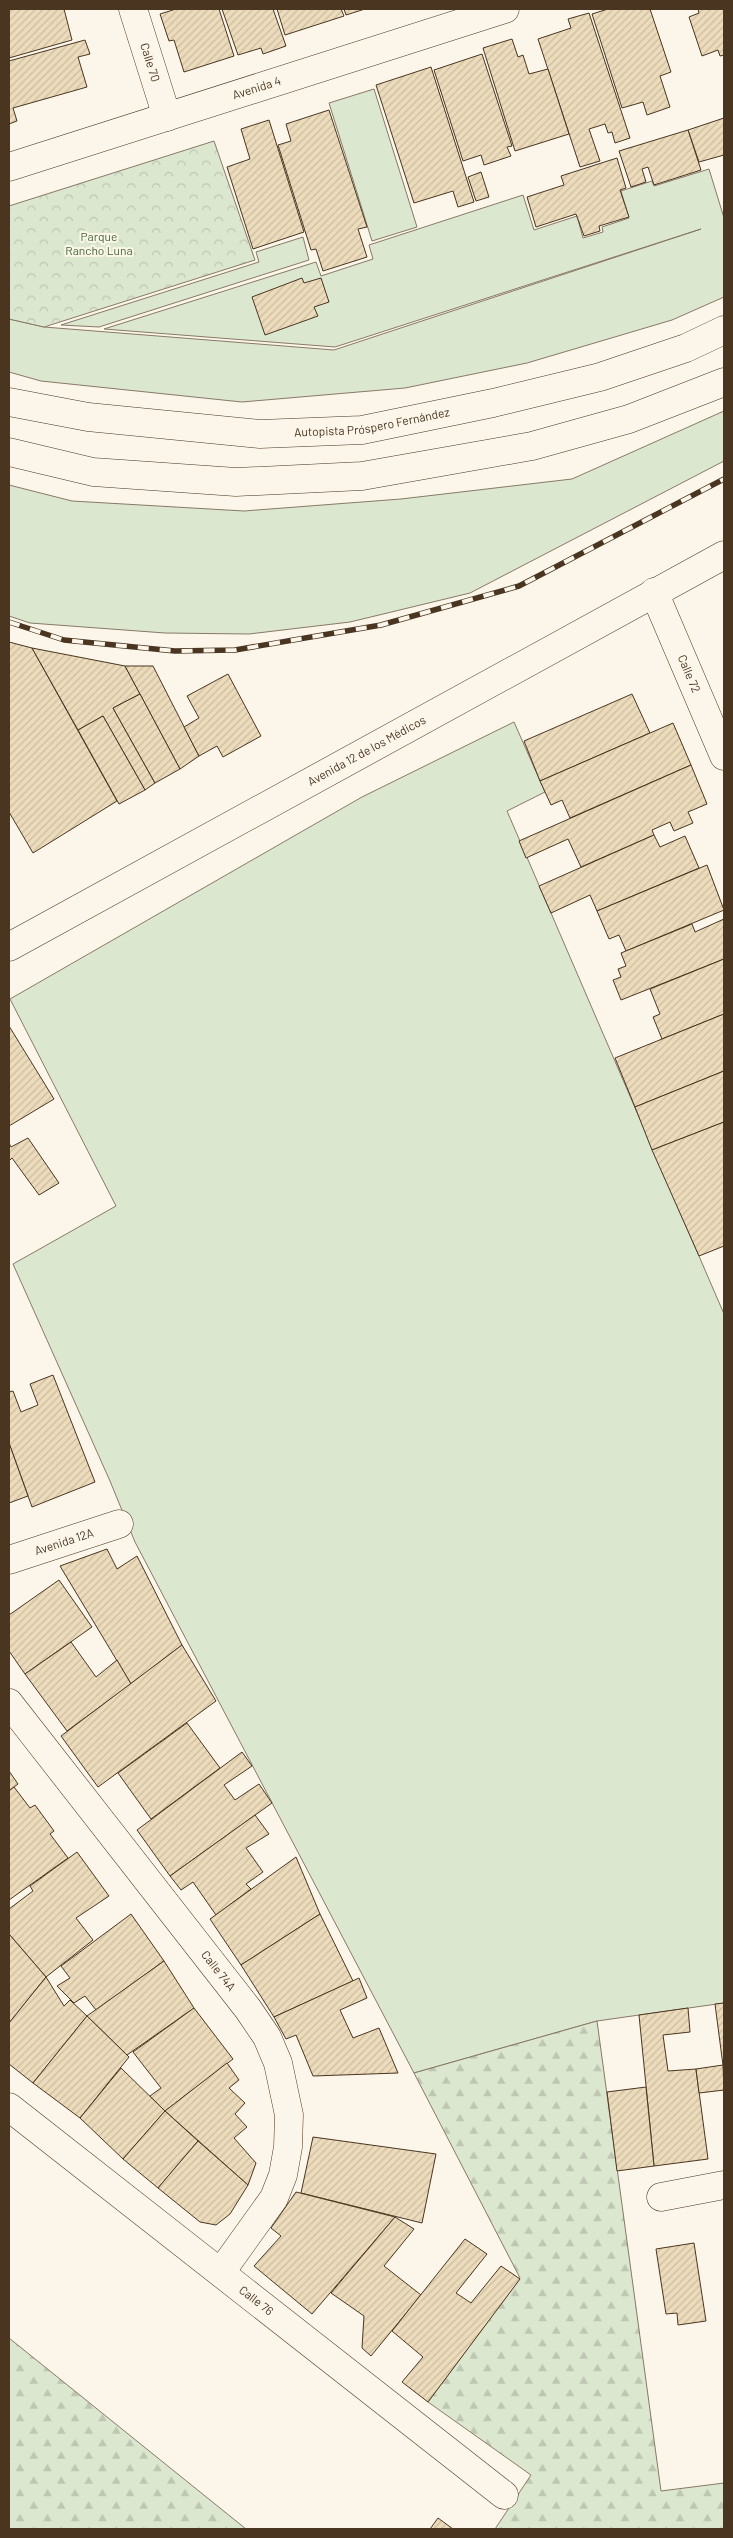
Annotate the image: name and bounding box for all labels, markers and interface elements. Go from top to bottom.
street label: Calle 70 [138,41,163,83]
street label: Avenida 4 [230,73,282,101]
park label: Parque Rancho Luna [65,229,133,257]
street label: Autopista Próspero Fernández [294,404,451,439]
street label: Calle 72 [676,652,704,695]
street label: Avenida 12 de los Médicos [305,712,428,788]
street label: Avenida 12A [32,1525,95,1557]
street label: Calle 74A [199,1947,239,1993]
street label: Calle 76 [237,2282,277,2318]

